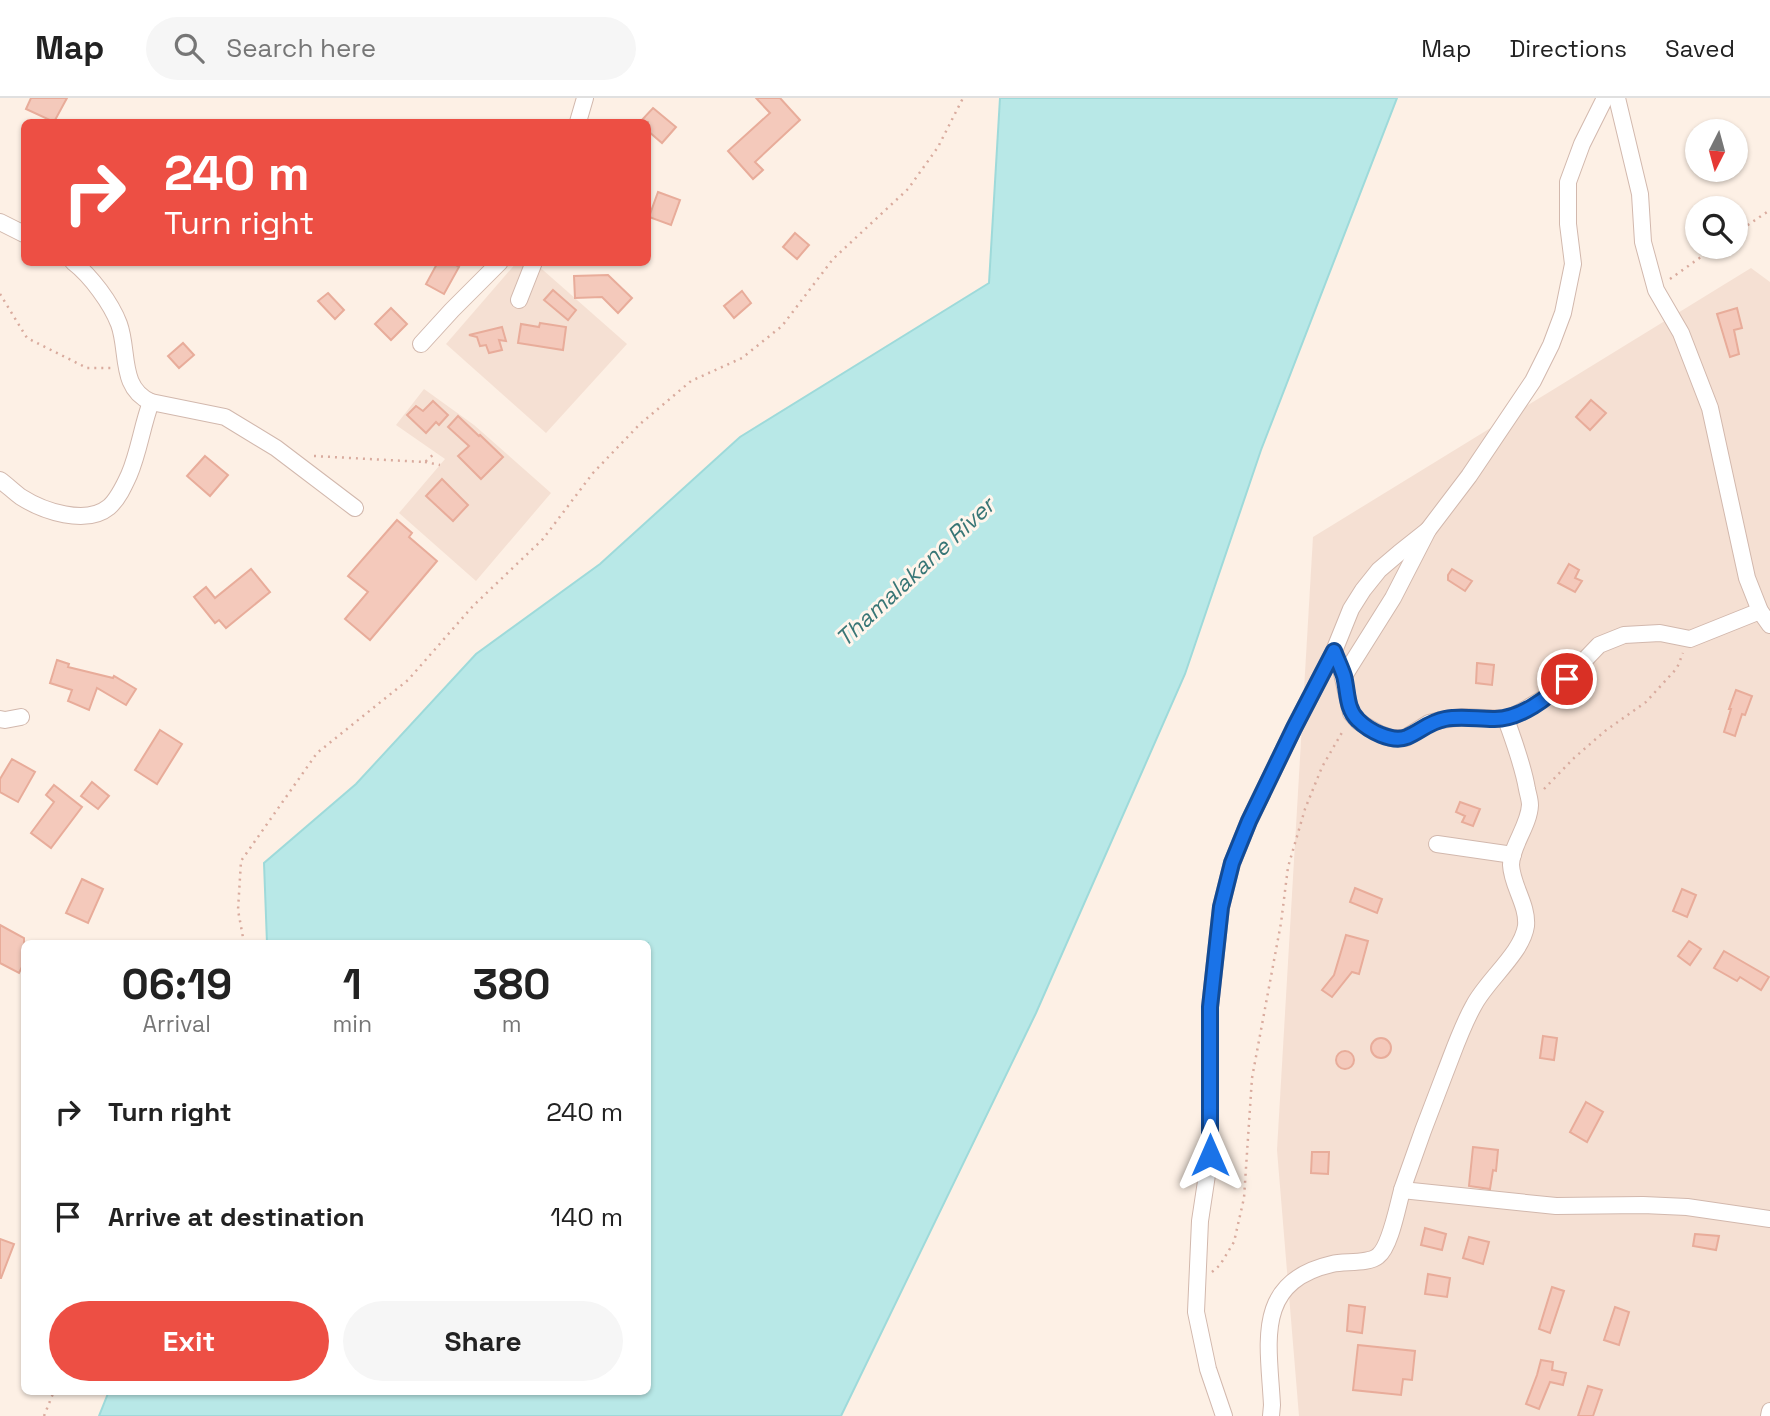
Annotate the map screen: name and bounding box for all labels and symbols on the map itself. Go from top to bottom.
north arrow [1685,119,1748,182]
water label: Thamalakane River [829,489,1002,653]
pin [1537,649,1597,709]
position arrow [1173,1118,1247,1192]

